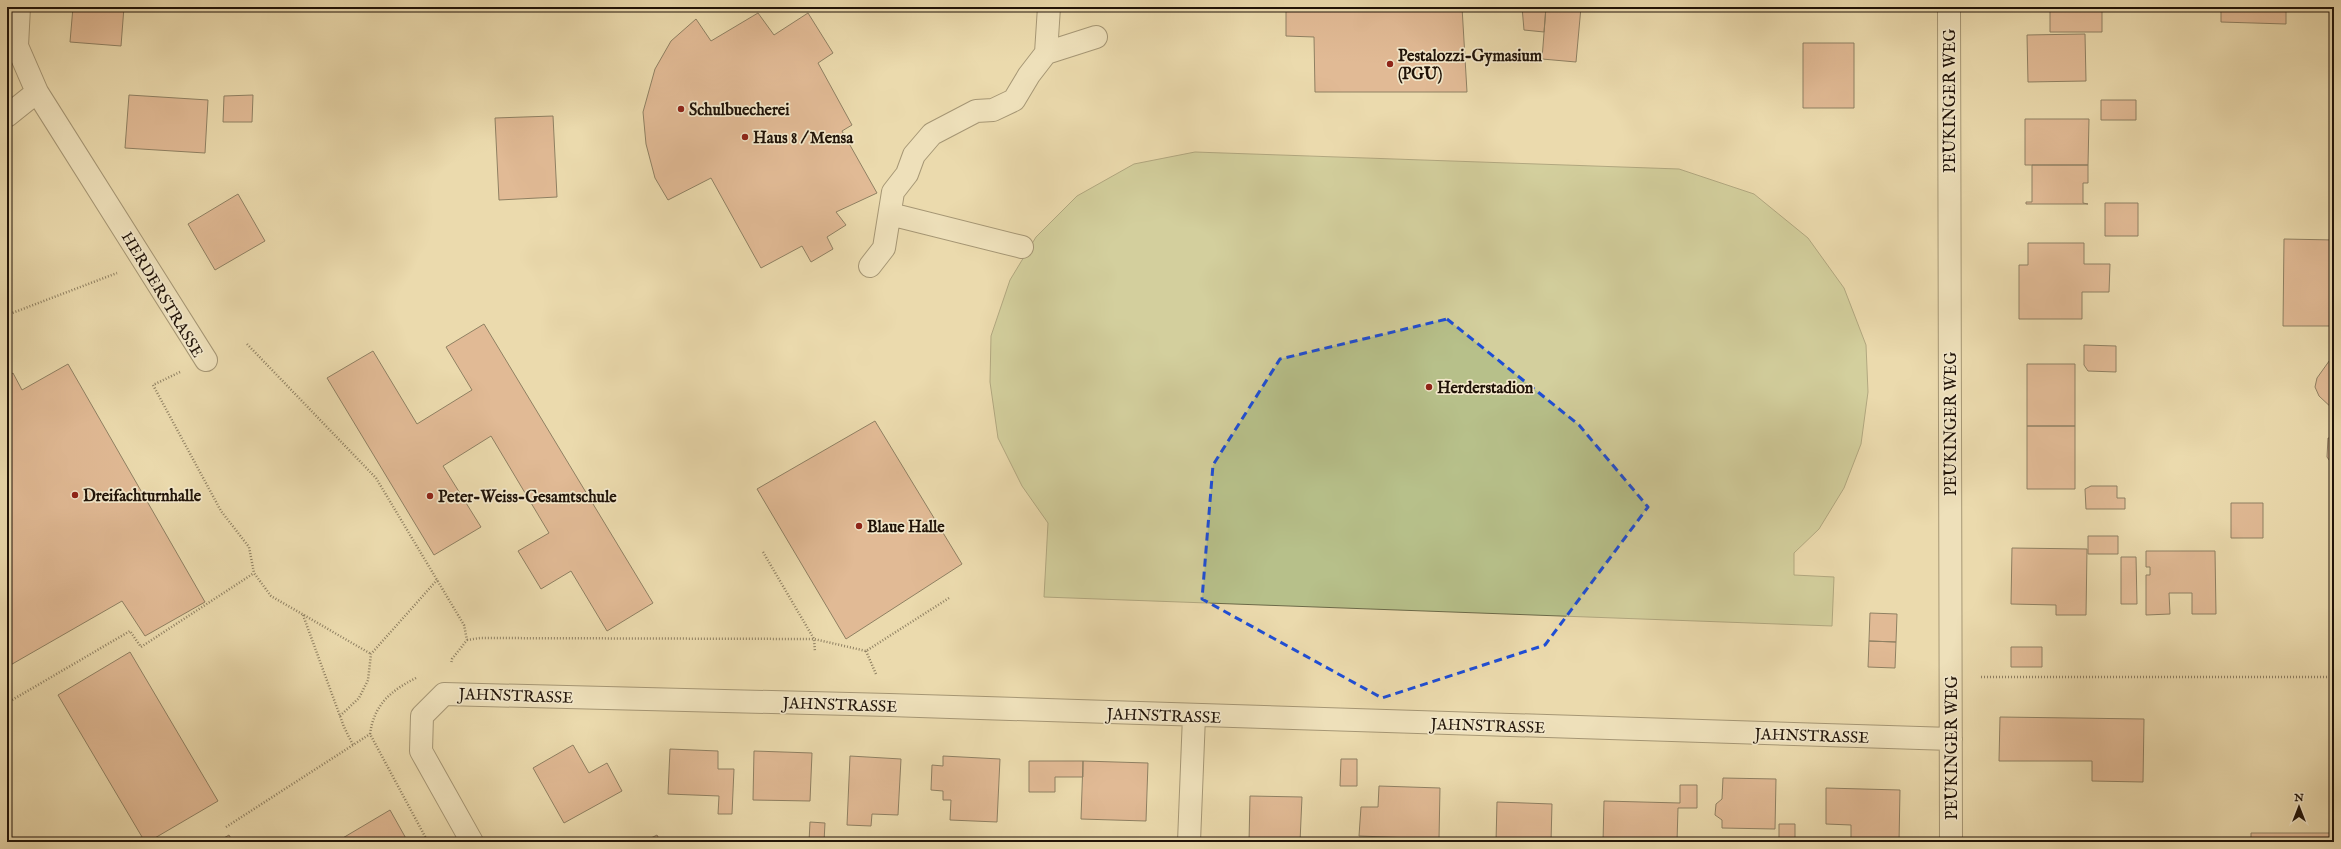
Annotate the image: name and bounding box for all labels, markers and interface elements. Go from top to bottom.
street label: PEUKINGER WEG [1941,29,1961,173]
place label: Pestalozzi-Gymasium (PGU) [1398,47,1543,85]
marker: Pestalozzi-Gymasium (PGU) [1385,59,1395,69]
place label: Schulbuecherei [689,101,790,121]
marker: Schulbuecherei [676,104,686,114]
place label: Haus 8 / Mensa [753,129,854,149]
marker: Haus 8 / Mensa [740,132,750,142]
street label: HERDERSTRASSE [116,229,207,361]
street label: PEUKINGER WEG [1942,352,1962,496]
place label: Herderstadion [1437,379,1534,399]
marker: Herderstadion [1424,382,1434,392]
place label: Dreifachturnhalle [83,487,202,507]
place label: Peter-Weiss-Gesamtschule [438,488,617,508]
marker: Dreifachturnhalle [70,490,80,500]
marker: Peter-Weiss-Gesamtschule [425,491,435,501]
place label: Blaue Halle [867,518,945,538]
marker: Blaue Halle [854,521,864,531]
street label: PEUKINGER WEG [1943,676,1963,820]
street label: JAHNSTRASSE [456,685,574,709]
street label: JAHNSTRASSE [780,694,898,718]
street label: JAHNSTRASSE [1104,705,1222,729]
street label: JAHNSTRASSE [1428,715,1546,739]
street label: JAHNSTRASSE [1752,725,1870,749]
north arrow [2279,787,2319,827]
text: N [2293,791,2304,805]

